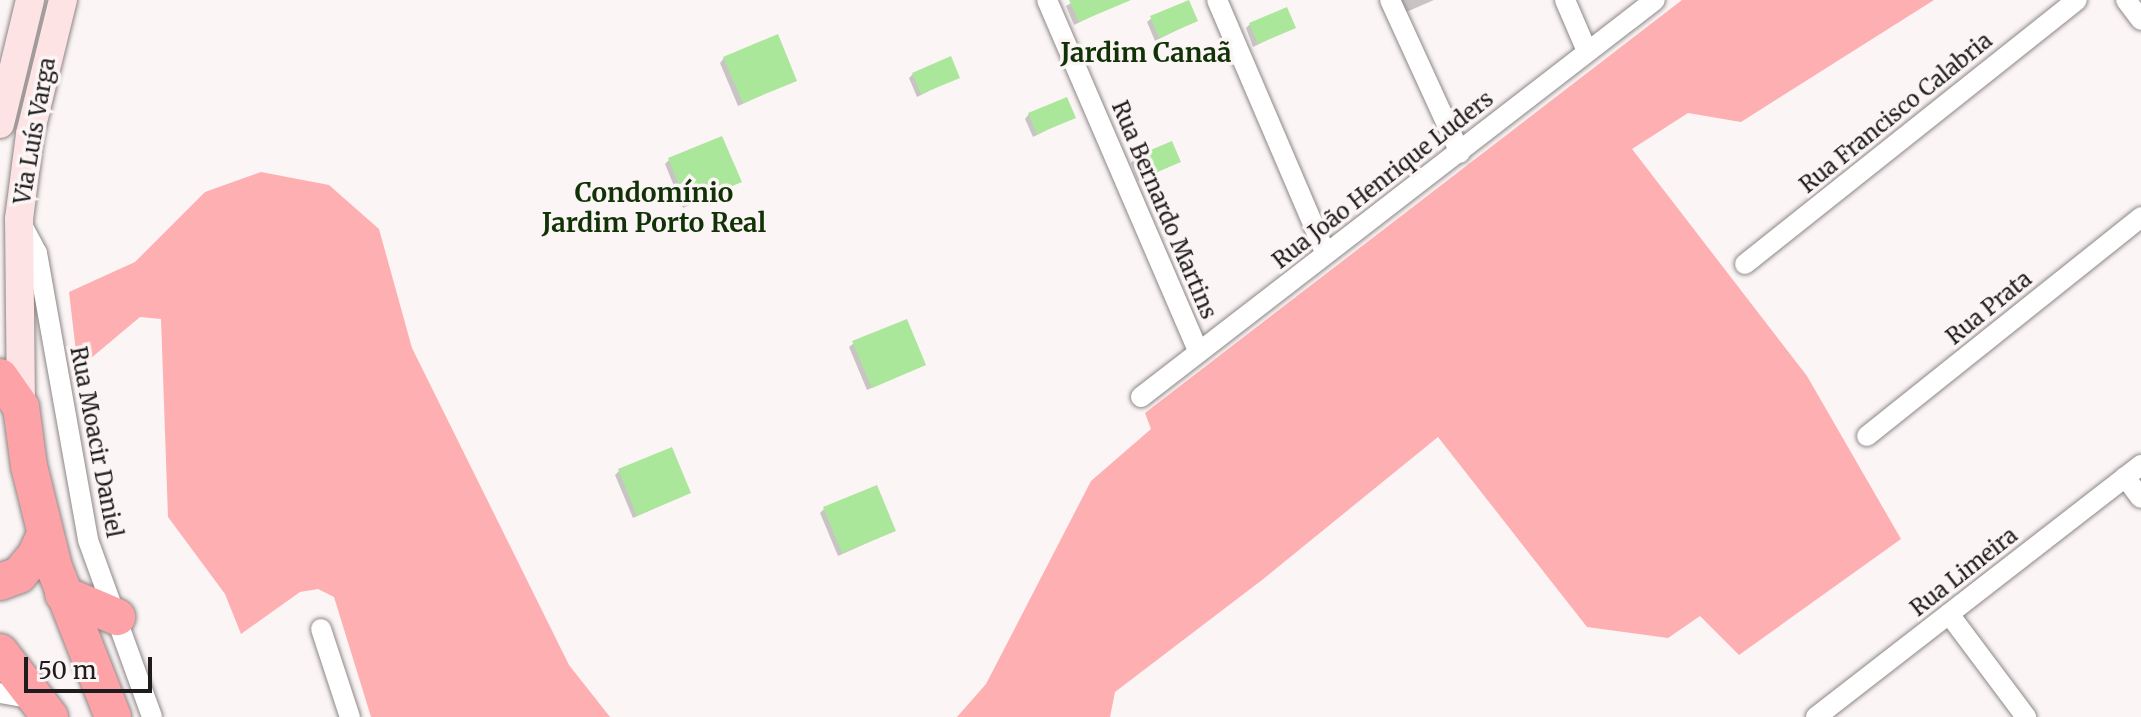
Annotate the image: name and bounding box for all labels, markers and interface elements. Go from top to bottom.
street label: Rua Francisco Calabria [1795,27,1997,199]
district label: Jardim Canaã [1060,37,1232,69]
street label: Via Luís Varga [9,56,61,206]
street label: Rua João Henrique Luders [1268,86,1498,274]
street label: Rua Bernardo Martins [1106,97,1222,323]
district label: Condomínio Jardim Porto Real [542,177,766,238]
street label: Rua Prata [1941,266,2037,350]
street label: Rua Moacir Daniel [65,344,127,540]
street label: Rua Limeira [1905,522,2023,622]
scale bar [28,641,156,691]
text: 50 m [38,655,97,686]

